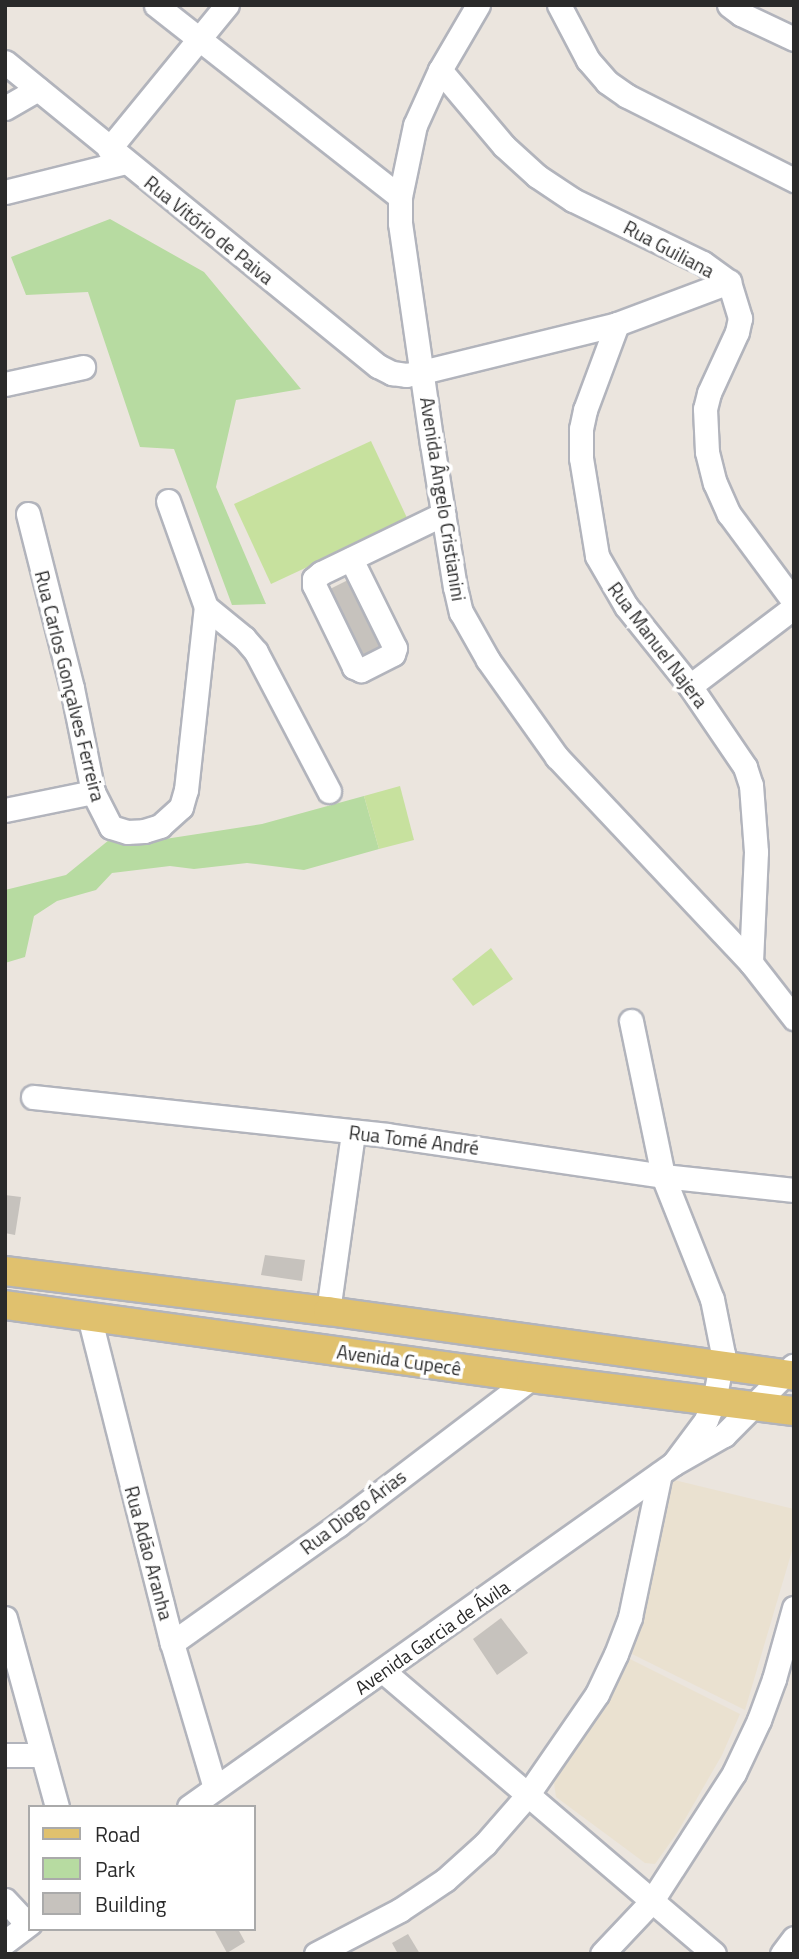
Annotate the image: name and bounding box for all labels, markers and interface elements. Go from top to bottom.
street label: Rua Vitório de Paiva [140,171,278,289]
street label: Rua Guiliana [620,216,718,282]
street label: Avenida Ângelo Cristianini [416,395,470,603]
street label: Rua Carlos Gonçalves Ferreira [30,568,110,804]
street label: Rua Manuel Najera [603,578,713,712]
street label: Rua Tomé André [348,1121,480,1159]
street label: Avenida Cupecê [335,1340,463,1380]
street label: Rua Diogo Árias [296,1465,410,1559]
street label: Rua Adão Aranha [120,1484,178,1622]
street label: Avenida Garcia de Ávila [350,1575,514,1699]
legend [28,1805,256,1931]
text: Road [95,1818,140,1850]
text: Park [95,1853,135,1885]
text: Building [95,1888,166,1920]

